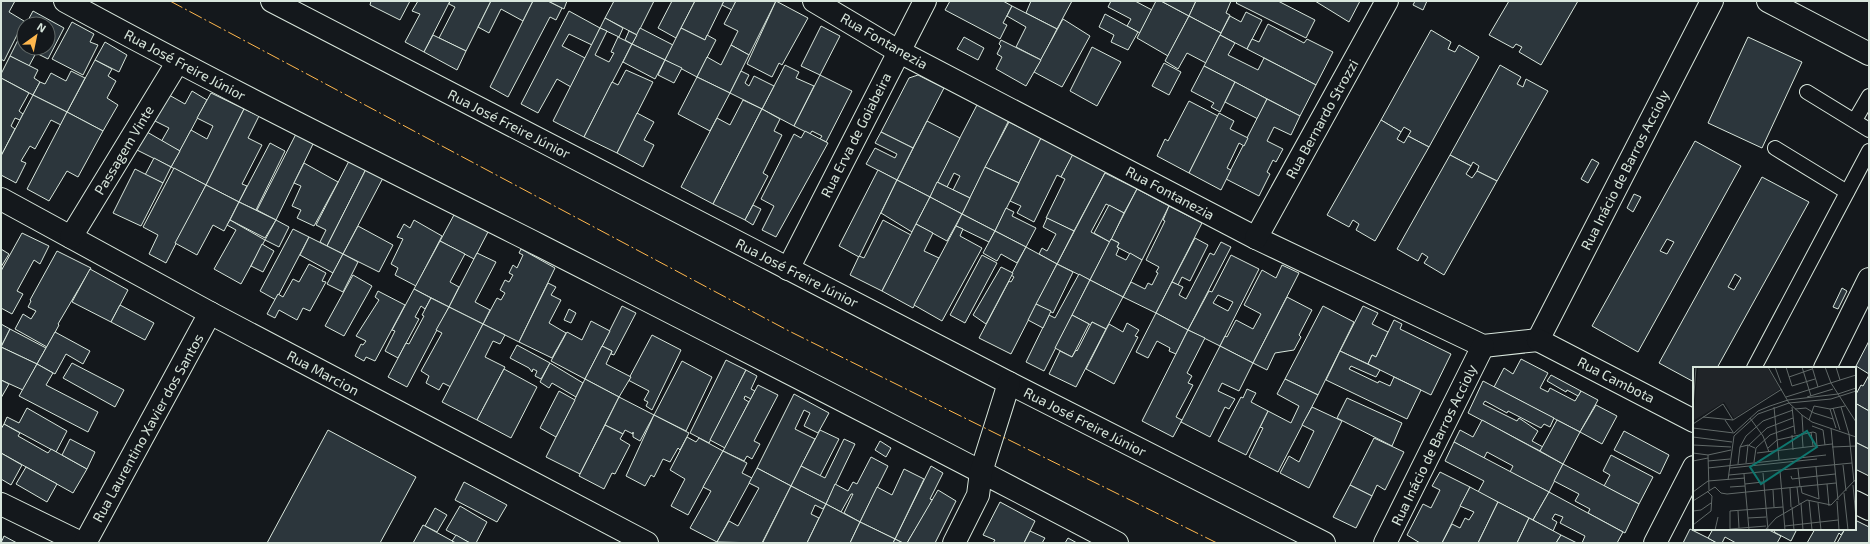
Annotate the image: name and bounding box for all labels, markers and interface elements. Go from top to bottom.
street label: Rua Fontanezia [838,9,931,72]
north arrow [16,16,56,56]
text: N [35,20,49,35]
street label: Rua José Freire Júnior [122,25,249,104]
street label: Rua Bernardo Strozzi [1282,56,1361,181]
street label: Rua Erva de Goiabeira [817,69,894,200]
street label: Rua José Freire Júnior [445,85,574,162]
street label: Rua Inácio de Barros Accioly [1577,86,1673,253]
street label: Passagem Vinte [90,102,157,197]
street label: Rua Fontanezia [1123,162,1217,223]
street label: Rua José Freire Júnior [733,234,862,311]
street label: Rua Laurentino Xavier dos Santos [89,331,207,525]
street label: Rua Marcion [284,346,362,399]
street label: Rua Cambota [1575,353,1658,406]
street label: Rua Inácio de Barros Accioly [1387,361,1480,528]
inset map [1693,367,1856,530]
street label: Rua José Freire Júnior [1021,383,1150,460]

